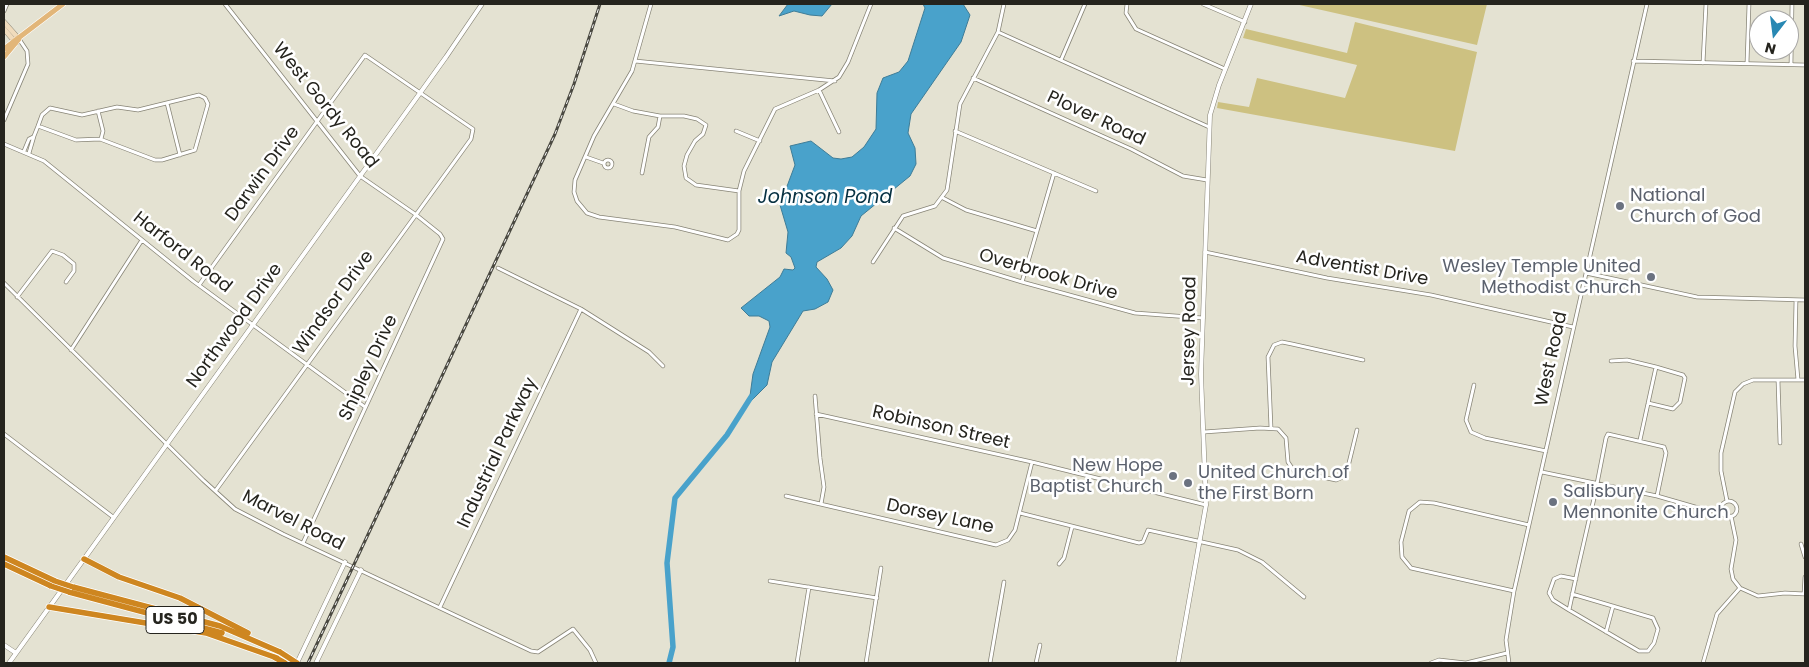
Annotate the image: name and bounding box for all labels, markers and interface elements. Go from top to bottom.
north arrow [1749,10,1799,60]
text: N [1763,38,1778,60]
street label: West Gordy Road [268,39,382,173]
street label: Plover Road [1043,87,1149,151]
street label: Darwin Drive [221,122,305,226]
place label: National Church of God [1630,185,1761,228]
water label: Johnson Pond [758,187,892,209]
marker: National Church of God [1614,200,1626,212]
street label: Harford Road [128,208,236,298]
street label: Overbrook Drive [976,245,1120,305]
street label: Windsor Drive [289,247,379,359]
street label: Adventist Drive [1294,247,1430,291]
place label: Wesley Temple United Methodist Church [1442,256,1641,298]
street label: Northwood Drive [183,259,287,393]
marker: Wesley Temple United Methodist Church [1645,271,1657,283]
street label: Jersey Road [1178,276,1202,386]
street label: West Road [1531,310,1573,408]
street label: Shipley Drive [335,312,403,424]
street label: Industrial Parkway [454,374,542,532]
street label: Robinson Street [870,402,1012,454]
place label: New Hope Baptist Church [1030,455,1163,498]
place label: United Church of the First Born [1198,462,1349,504]
marker: New Hope Baptist Church [1167,470,1179,482]
marker: United Church of the First Born [1182,477,1194,489]
place label: Salisbury Mennonite Church [1563,481,1729,524]
street label: Marvel Road [238,486,348,556]
street label: Dorsey Lane [884,495,996,539]
marker: Salisbury Mennonite Church [1547,496,1559,508]
road number: US 50 [146,606,204,634]

